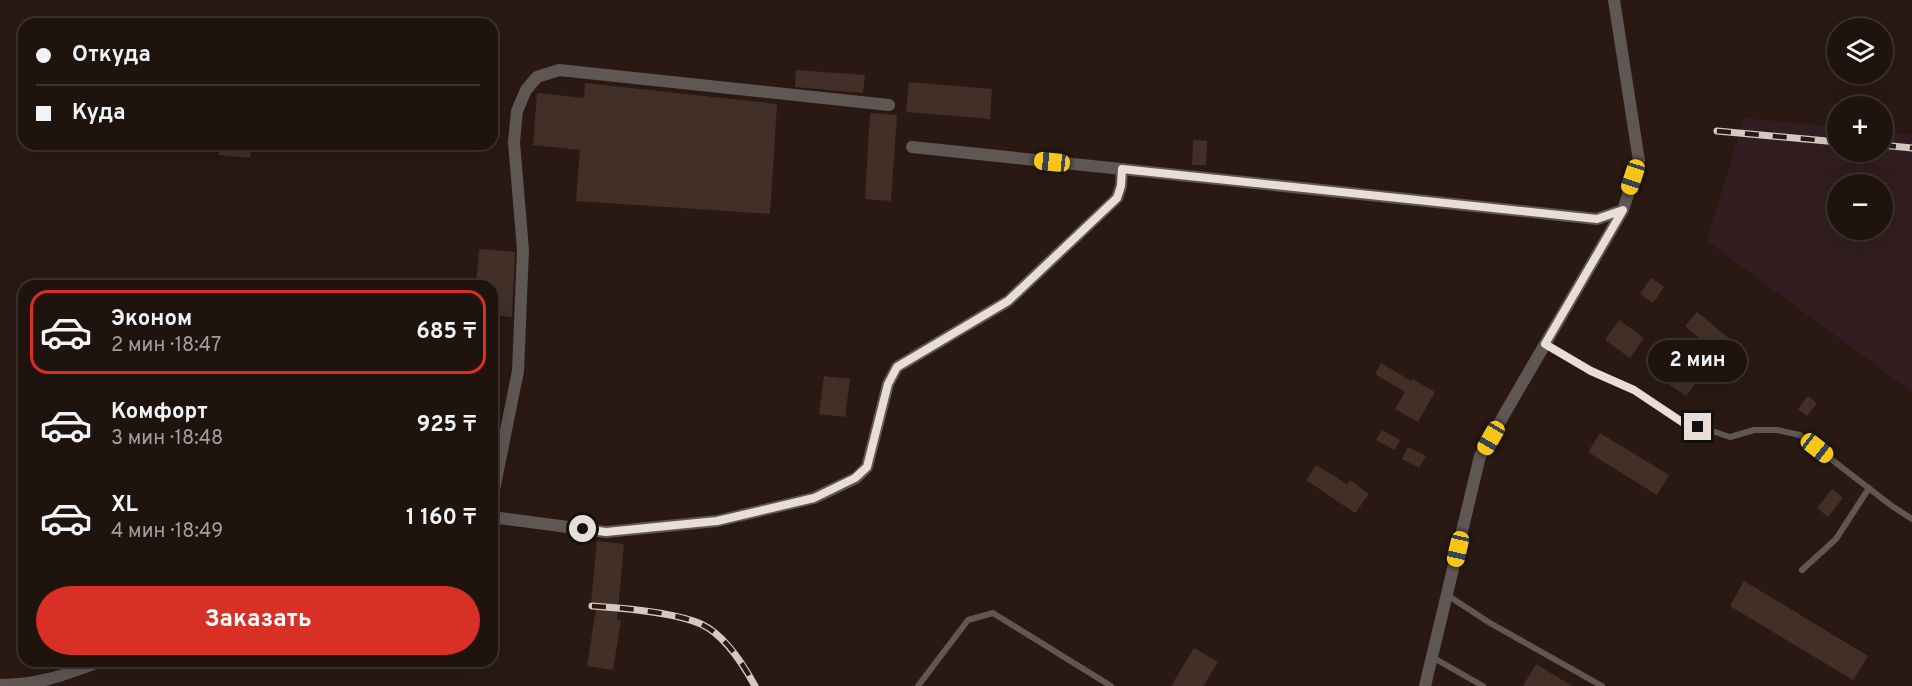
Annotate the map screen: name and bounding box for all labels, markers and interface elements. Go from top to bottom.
map controls [1827,18,1893,240]
button: layers [1827,18,1893,84]
text: Откуда [72,42,151,69]
button: + [1827,96,1893,162]
text: Куда [72,100,126,127]
car [1033,151,1071,173]
car [1619,157,1647,197]
button: − [1827,174,1893,240]
icon: car [39,305,93,359]
text: Эконом [111,306,192,333]
text: 685 ₸ [416,319,477,346]
text: 2 мин · 18:47 [111,333,222,359]
callout: 2 мин [1648,340,1748,382]
text: 2 мин [1669,348,1726,374]
icon: car [39,398,93,452]
text: Комфорт [111,399,208,426]
text: 925 ₸ [417,412,477,439]
route end [1684,413,1711,440]
car [1474,418,1508,458]
text: 3 мин · 18:48 [111,426,223,452]
car [1797,430,1837,466]
icon: car [39,491,93,545]
text: XL [111,492,138,519]
text: 1 160 ₸ [406,505,477,532]
route start [569,515,596,542]
text: 4 мин · 18:49 [111,519,223,545]
car [1445,529,1471,569]
button: Заказать [36,586,480,655]

